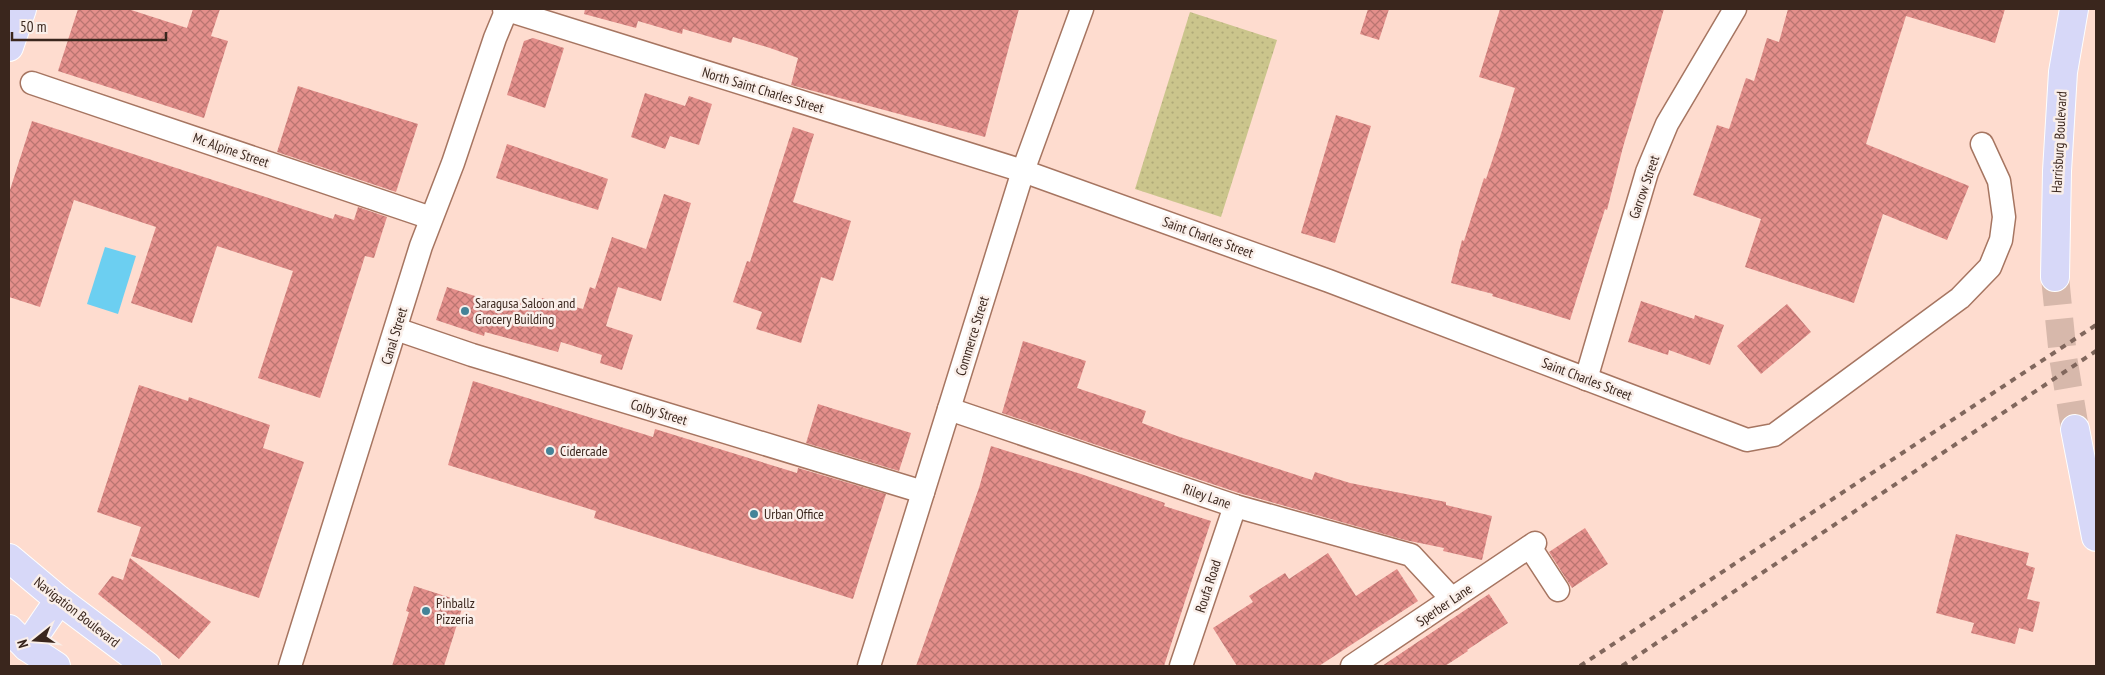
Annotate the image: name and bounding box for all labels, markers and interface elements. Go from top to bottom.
scale bar [12,10,166,42]
text: 50 m [20,17,46,36]
street label: North Saint Charles Street [700,63,826,117]
street label: Harrisburg Boulevard [2047,91,2071,193]
street label: Mc Alpine Street [191,129,271,171]
street label: Garrow Street [1625,153,1663,221]
street label: Saint Charles Street [1160,212,1256,262]
place label: Saragusa Saloon and Grocery Building [475,294,575,328]
street label: Commerce Street [951,294,993,378]
street label: Canal Street [377,305,411,367]
marker: Saragusa Saloon and Grocery Building [459,305,471,317]
street label: Saint Charles Street [1539,354,1635,405]
street label: Colby Street [629,395,690,429]
place label: Cidercade [560,442,608,460]
marker: Cidercade [544,445,556,457]
street label: Riley Lane [1181,479,1234,513]
place label: Urban Office [764,505,824,523]
marker: Urban Office [748,508,760,520]
street label: Roufa Road [1191,557,1225,615]
street label: Navigation Boulevard [31,573,123,651]
street label: Sperber Lane [1413,580,1476,630]
place label: Pinballz Pizzeria [436,594,475,628]
marker: Pinballz Pizzeria [420,605,432,617]
north arrow [10,615,60,665]
text: N [13,638,32,650]

